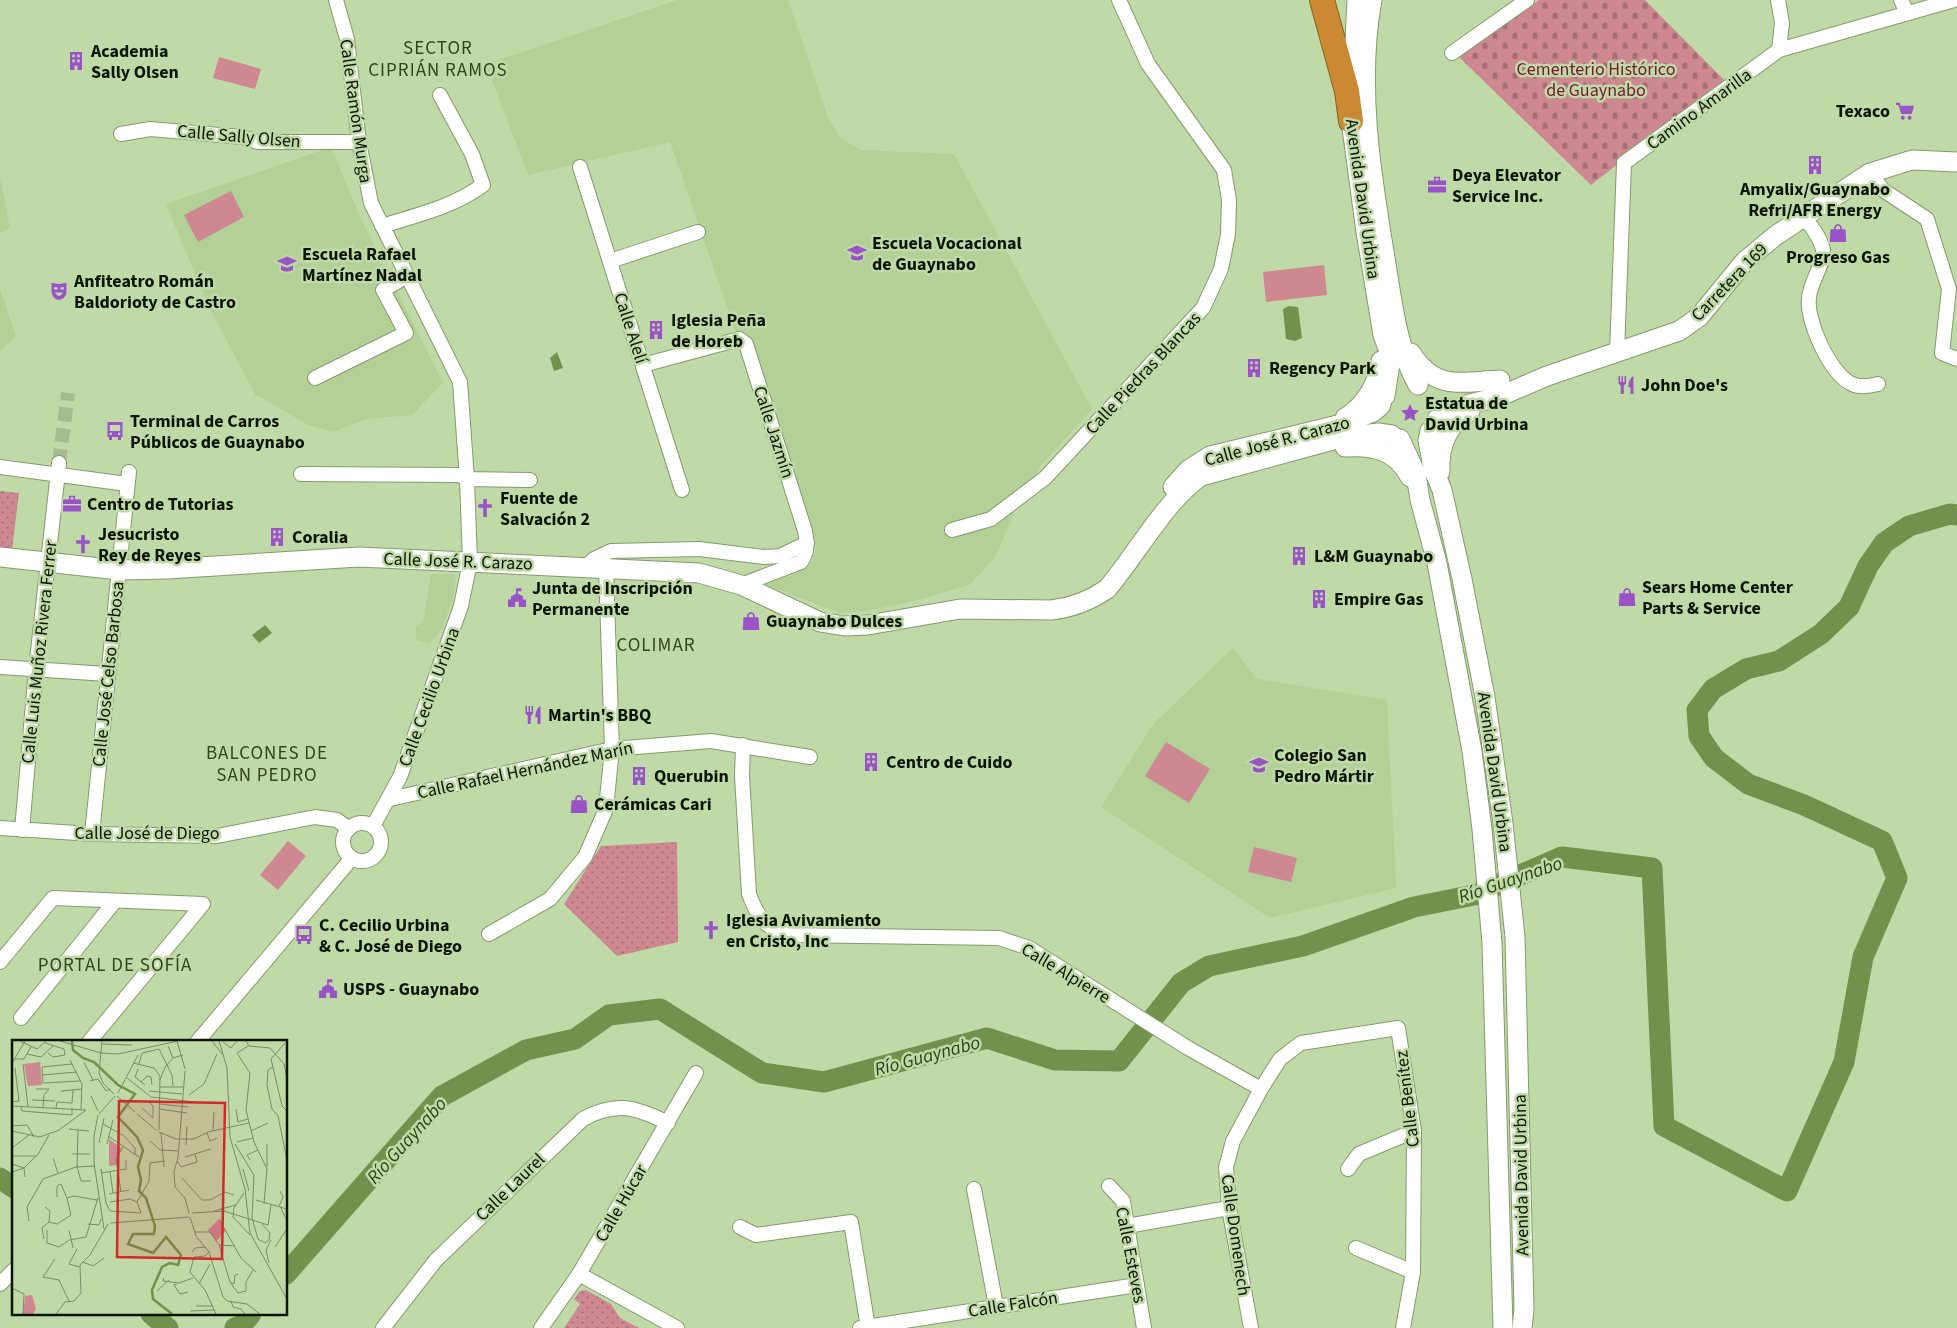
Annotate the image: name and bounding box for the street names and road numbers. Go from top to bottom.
street label: Calle Ramón Murga [333,37,378,185]
street label: Camino Amarilla [1642,63,1757,156]
street label: Avenida David Urbina [1339,117,1386,281]
street label: Calle Sally Olsen [176,119,302,154]
street label: Carretera 169 [1685,237,1773,327]
street label: Calle Alelí [607,289,654,367]
street label: Calle Piedras Blancas [1080,307,1207,440]
street label: Calle Jazmín [747,383,800,481]
street label: Calle José R. Carazo [1202,410,1352,473]
street label: Calle Luis Muñoz Rivera Ferrer [15,539,64,765]
street label: Calle José R. Carazo [383,546,533,577]
street label: Calle José Celso Barbosa [86,580,131,768]
street label: Calle Cecilio Urbina [393,624,466,770]
street label: Avenida David Urbina [1471,690,1518,854]
street label: Calle Rafael Hernández Marín [415,735,635,806]
street label: Calle José de Diego [75,821,219,846]
street label: Calle Alpierre [1016,937,1115,1010]
street label: Calle Benítez [1389,1049,1426,1149]
street label: Avenida David Urbina [1508,1094,1535,1256]
street label: Calle Laurel [470,1148,551,1227]
street label: Calle Húcar [589,1159,654,1247]
street label: Calle Domenech [1215,1173,1256,1297]
street label: Calle Esteves [1109,1205,1152,1305]
street label: Calle Falcón [966,1285,1060,1324]

